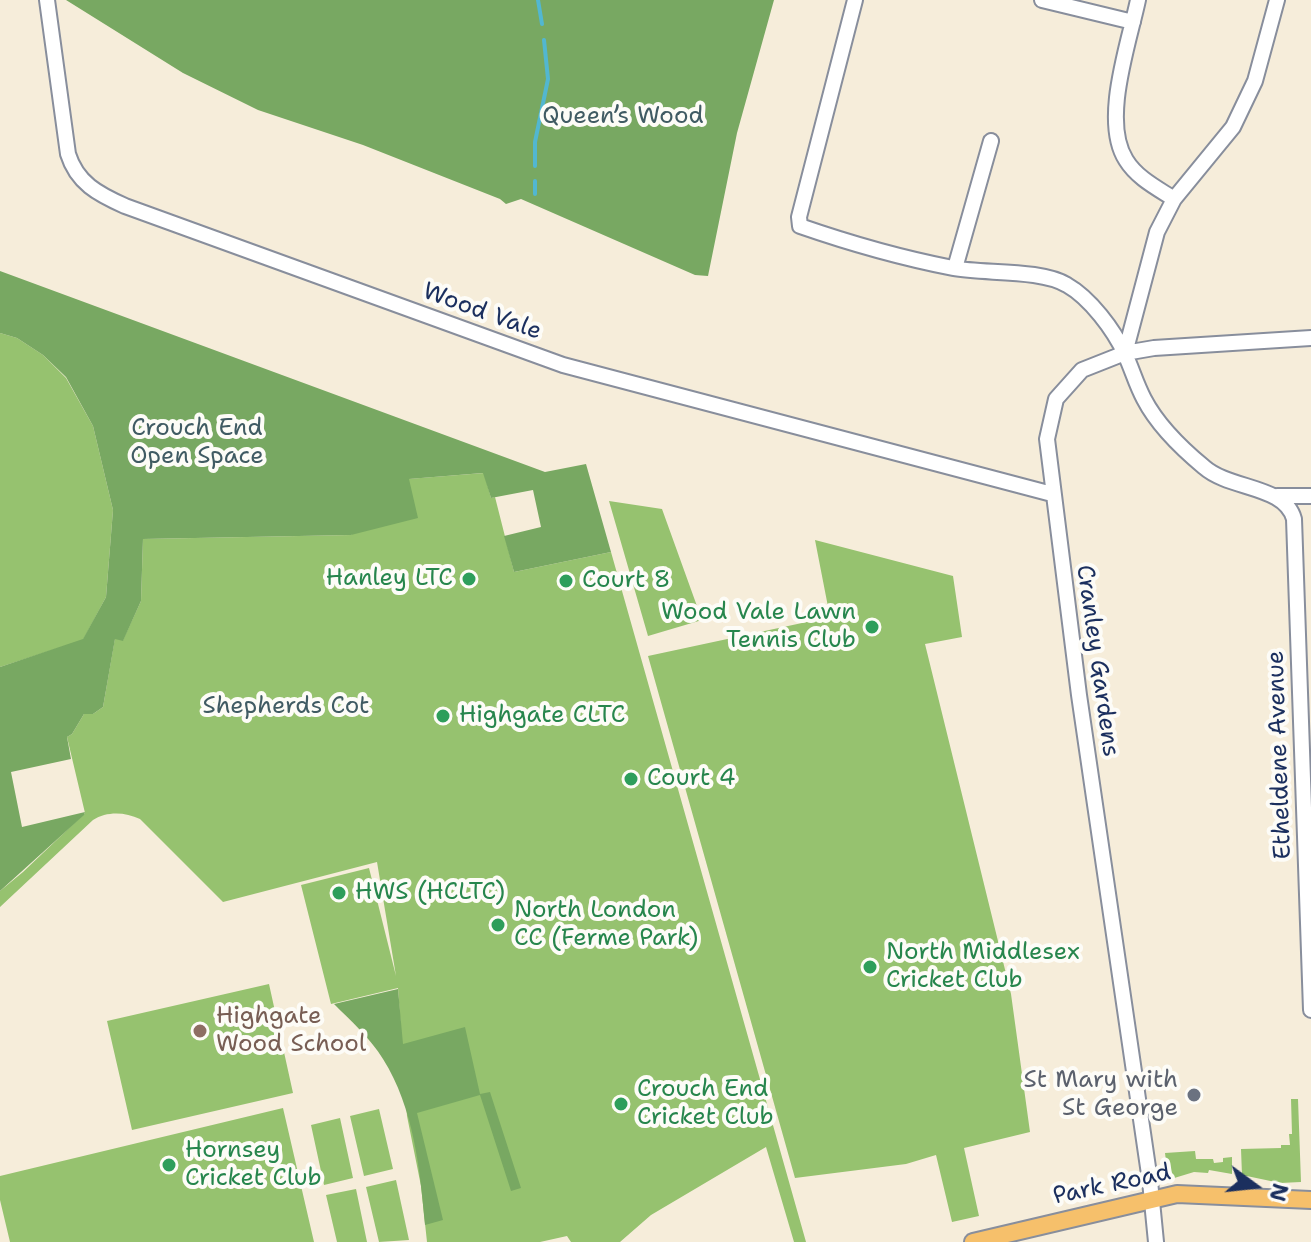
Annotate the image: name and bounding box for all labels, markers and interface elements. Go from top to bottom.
park label: Queen’s Wood [542,103,704,131]
street label: Wood Vale [419,277,545,347]
park label: Crouch End Open Space [130,415,264,471]
street label: Cranley Gardens [1069,563,1125,759]
place label: Hanley LTC [326,565,453,593]
place label: Court 8 [582,567,670,595]
marker: Hanley LTC [460,570,478,588]
marker: Court 8 [557,572,575,590]
place label: Wood Vale Lawn Tennis Club [661,599,856,655]
marker: Wood Vale Lawn Tennis Club [863,618,881,636]
street label: Etheldene Avenue [1262,650,1298,860]
park label: Shepherds Cot [202,693,370,721]
place label: Highgate CLTC [459,702,625,730]
marker: Highgate CLTC [434,707,452,725]
place label: Court 4 [647,765,735,793]
marker: Court 4 [622,770,640,788]
place label: HWS (HCLTC) [355,879,505,907]
marker: HWS (HCLTC) [330,884,348,902]
place label: North London CC (Ferme Park) [514,897,698,953]
marker: North London CC (Ferme Park) [489,916,507,934]
place label: North Middlesex Cricket Club [886,939,1080,995]
marker: North Middlesex Cricket Club [861,958,879,976]
place label: Highgate Wood School [216,1003,366,1059]
marker: Highgate Wood School [191,1022,209,1040]
place label: St Mary with St George [1023,1067,1178,1123]
place label: Crouch End Cricket Club [637,1076,774,1132]
marker: St Mary with St George [1185,1086,1203,1104]
marker: Crouch End Cricket Club [612,1095,630,1113]
place label: Hornsey Cricket Club [185,1137,322,1193]
north arrow [1215,1146,1295,1226]
marker: Hornsey Cricket Club [160,1156,178,1174]
street label: Park Road [1050,1158,1174,1212]
text: N [1262,1180,1295,1205]

